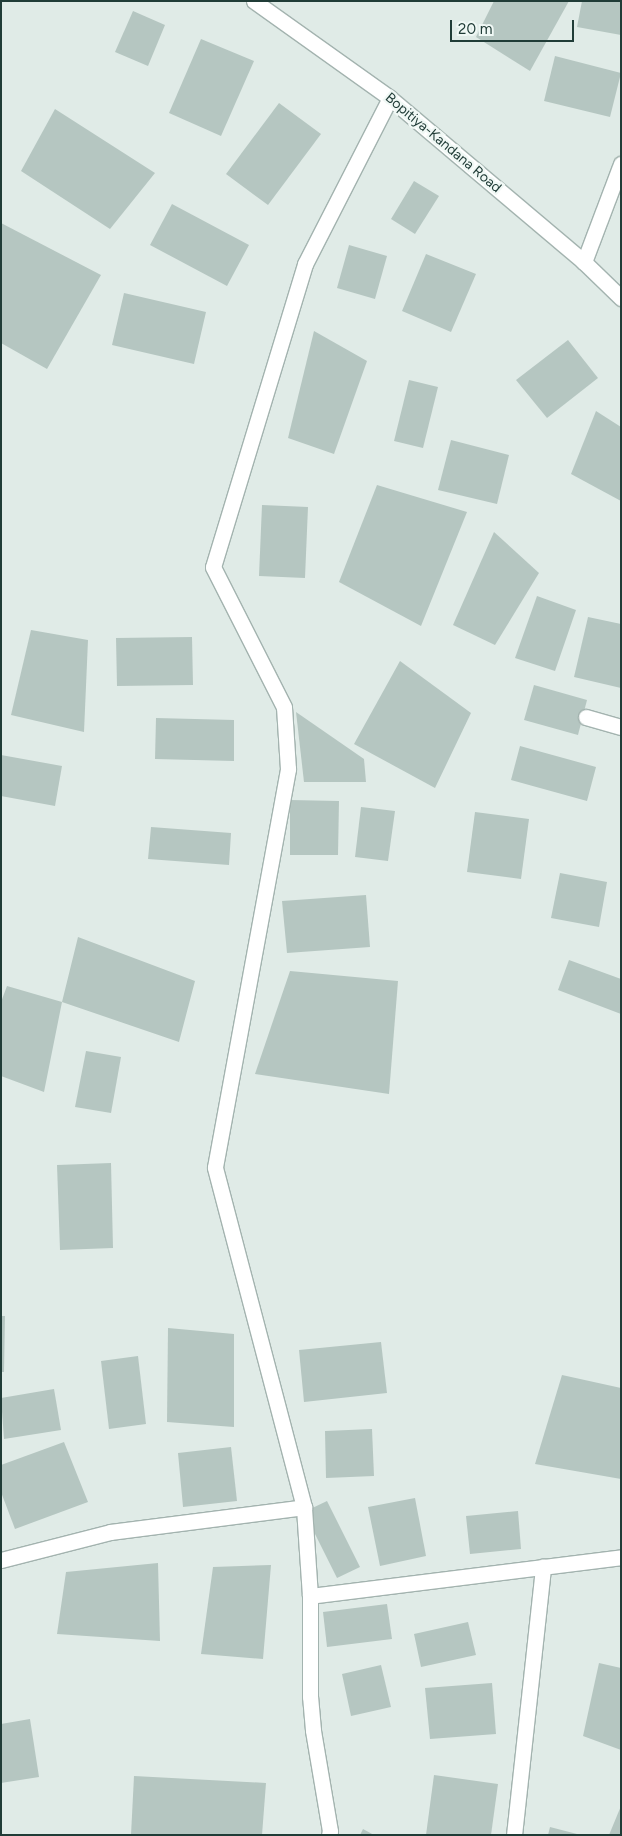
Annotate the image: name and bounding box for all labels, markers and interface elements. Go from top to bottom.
scale bar [452,10,576,42]
text: 20 m [458,20,492,38]
street label: Bopitiya-Kandana Road [382,90,504,196]

